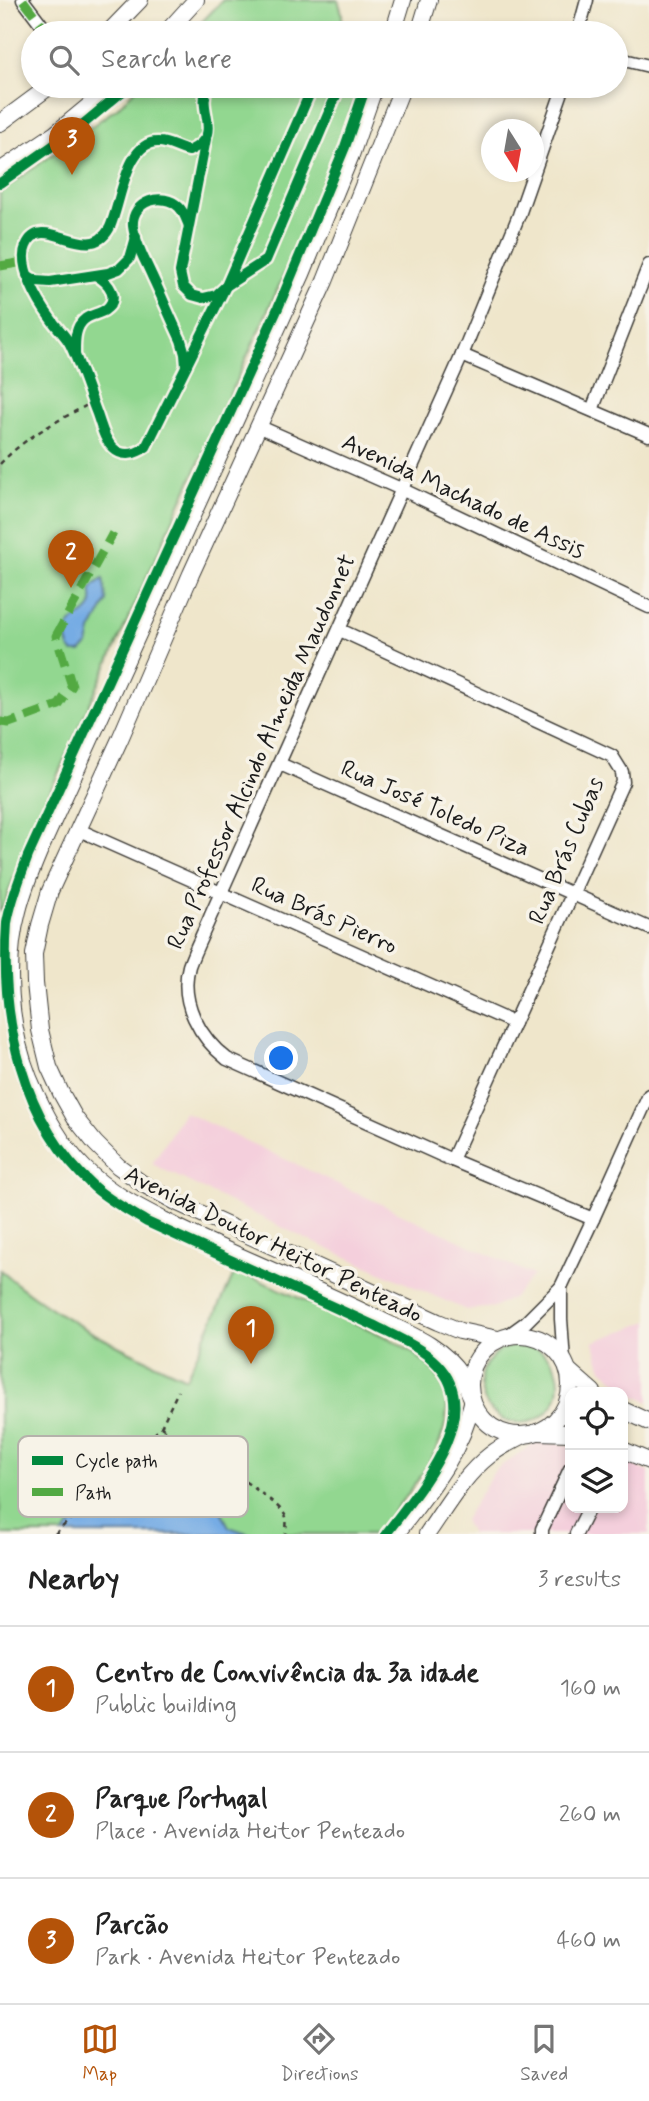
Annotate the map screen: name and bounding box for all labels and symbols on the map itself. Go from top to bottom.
pin: 3 [49,117,95,175]
north arrow [481,119,544,182]
street label: Avenida Machado de Assis [336,427,590,567]
pin: 2 [48,530,94,588]
street label: Rua Professor Alcindo Almeida Maudonnet [161,550,363,954]
street label: Rua José Toledo Piza [336,753,534,865]
street label: Rua Brás Cubas [522,772,612,929]
street label: Rua Brás Pierro [246,870,402,962]
your location [264,1041,298,1075]
street label: Avenida Doutor Heitor Penteado [119,1159,427,1331]
pin: 1 [228,1306,274,1364]
legend [18,1436,248,1517]
text: Cycle path [75,1449,158,1474]
text: Path [75,1481,112,1506]

